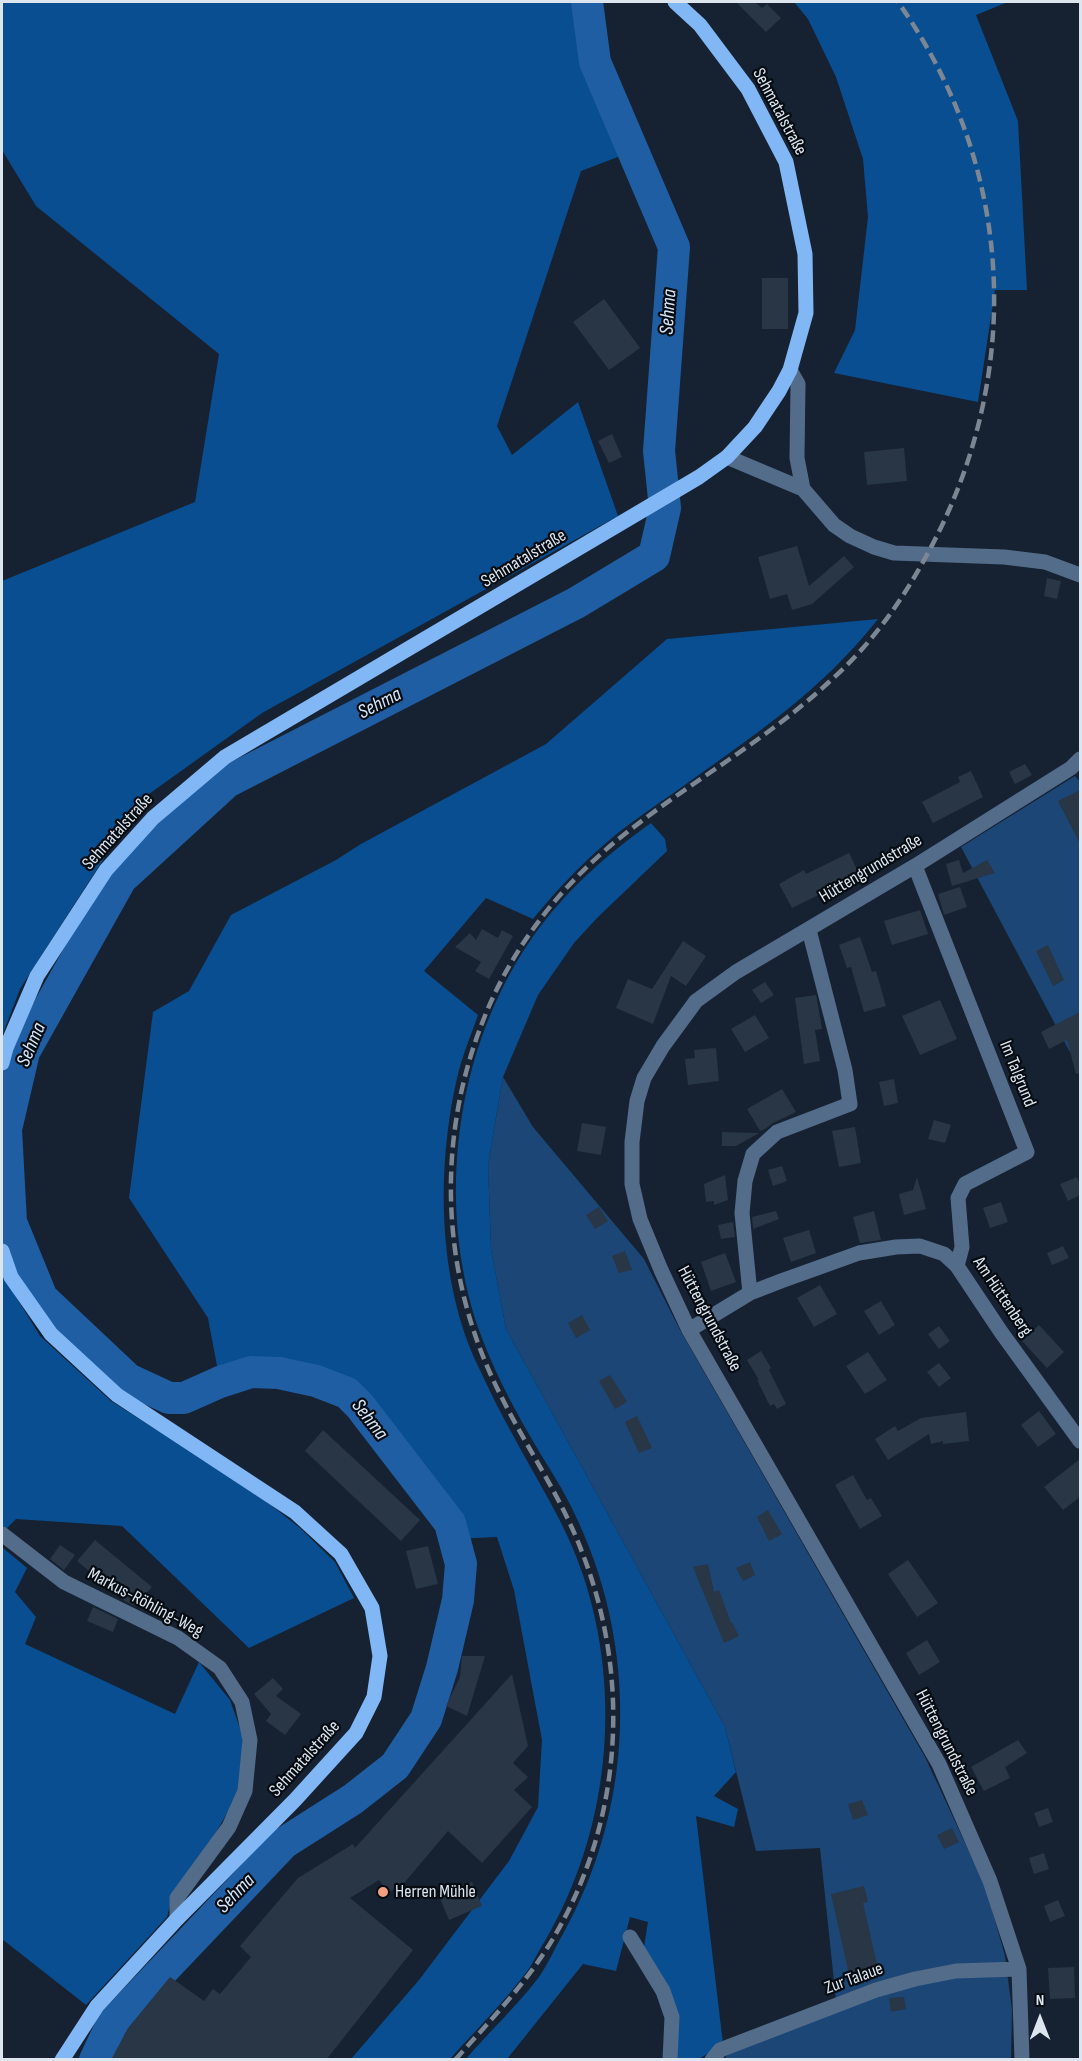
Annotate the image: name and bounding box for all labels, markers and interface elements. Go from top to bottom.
street label: Sehmatalstraße [747,65,811,159]
water label: Sehma [655,289,683,335]
street label: Sehmatalstraße [478,525,570,593]
water label: Sehma [354,683,406,725]
street label: Sehmatalstraße [78,789,158,875]
street label: Hüttengrundstraße [816,830,926,908]
water label: Sehma [12,1019,52,1071]
street label: Im Talgrund [994,1038,1040,1110]
street label: Am Hüttenberg [967,1253,1037,1341]
street label: Hüttengrundstraße [672,1263,746,1375]
water label: Sehma [346,1395,392,1445]
street label: Markus-Röhling-Weg [83,1563,207,1643]
street label: Hüttengrundstraße [910,1686,982,1800]
street label: Sehmatalstraße [265,1716,345,1802]
water label: Sehma [212,1869,260,1919]
place label: Herren Mühle [395,1881,476,1903]
marker: Herren Mühle [376,1885,390,1899]
street label: Zur Talaue [822,1958,886,2000]
north arrow [1010,1989,1070,2049]
text: N [1036,1991,1044,2010]

